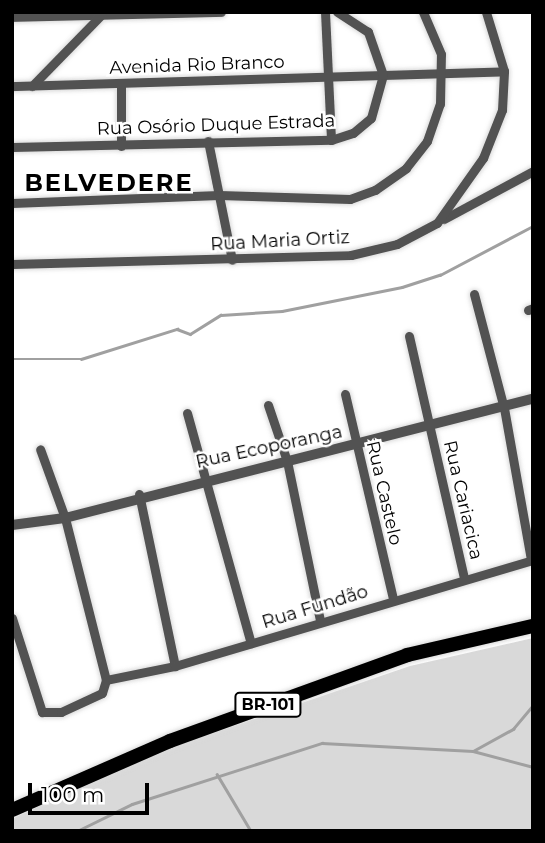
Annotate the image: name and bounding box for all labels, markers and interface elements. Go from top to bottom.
street label: Avenida Rio Branco [109,51,285,79]
street label: Rua Osório Duque Estrada [97,110,335,140]
district label: BELVEDERE [26,169,192,197]
street label: Rua Maria Ortiz [210,227,350,255]
street label: Rua Ecoporanga [194,421,344,473]
street label: Rua Cariacica [439,438,487,562]
street label: Rua Castelo [362,439,406,547]
street label: Rua Fundão [259,581,371,633]
road number: BR-101 [233,692,303,718]
scale bar [32,770,152,814]
text: 100 m [41,782,104,807]

